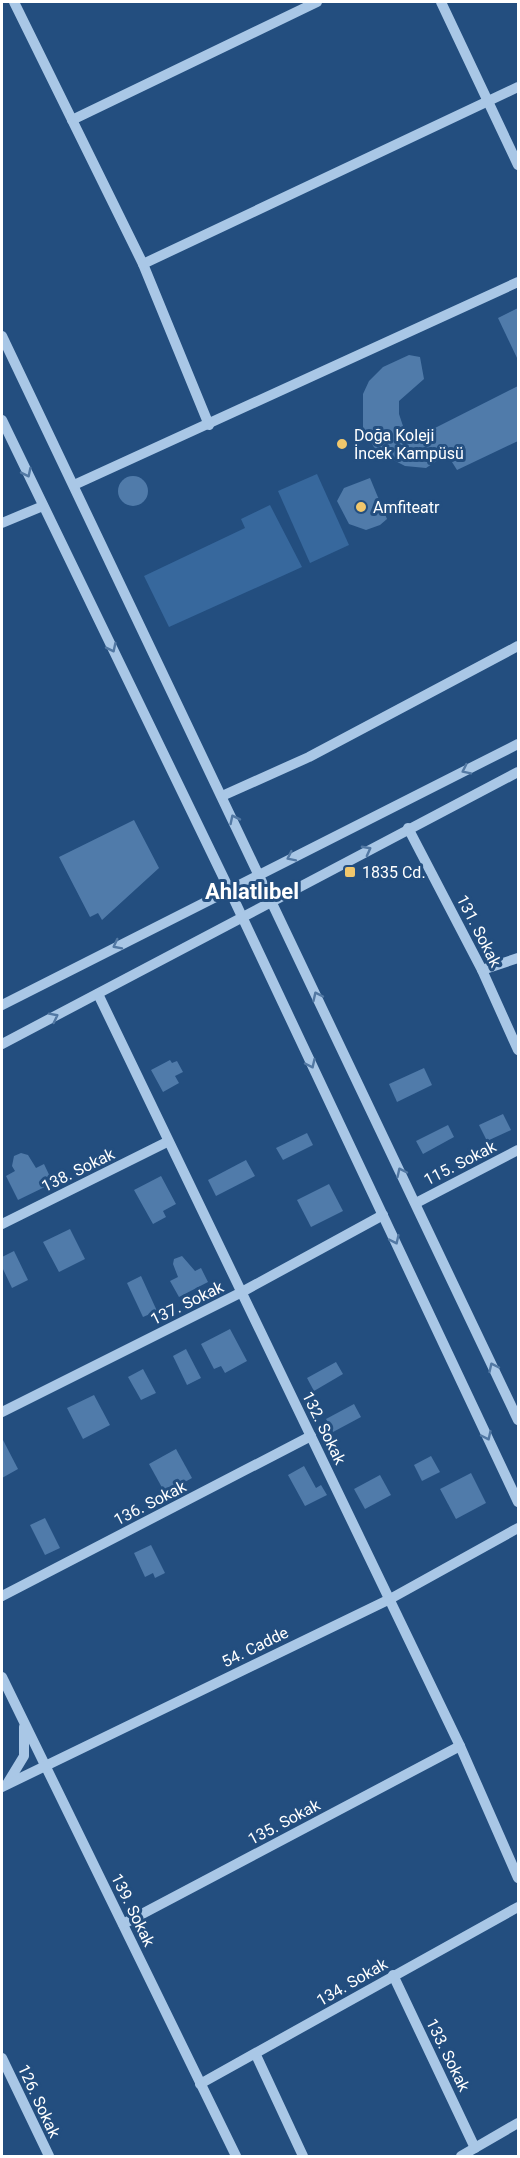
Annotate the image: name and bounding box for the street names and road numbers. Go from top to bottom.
street label: 131. Sokak [453,892,506,971]
street label: 115. Sokak [421,1136,500,1189]
street label: 138. Sokak [38,1144,118,1196]
street label: 137. Sokak [147,1277,227,1329]
street label: 132. Sokak [298,1388,350,1468]
street label: 136. Sokak [111,1476,190,1529]
street label: 54. Cadde [219,1623,291,1671]
street label: 135. Sokak [245,1795,324,1849]
street label: 139. Sokak [107,1870,159,1950]
street label: 134. Sokak [313,1954,392,2010]
street label: 133. Sokak [422,2015,474,2095]
street label: 126. Sokak [14,2061,65,2141]

